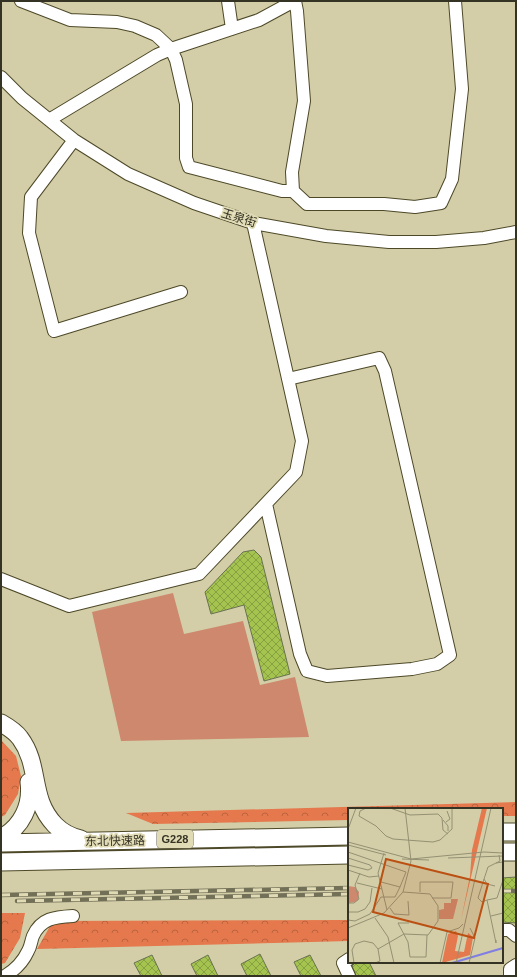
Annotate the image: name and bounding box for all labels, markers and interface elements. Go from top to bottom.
street label: 玉泉街 [220,206,258,230]
inset map [348,808,503,963]
road number: G228 [157,830,193,848]
street label: 东北快速路 [85,833,145,849]

